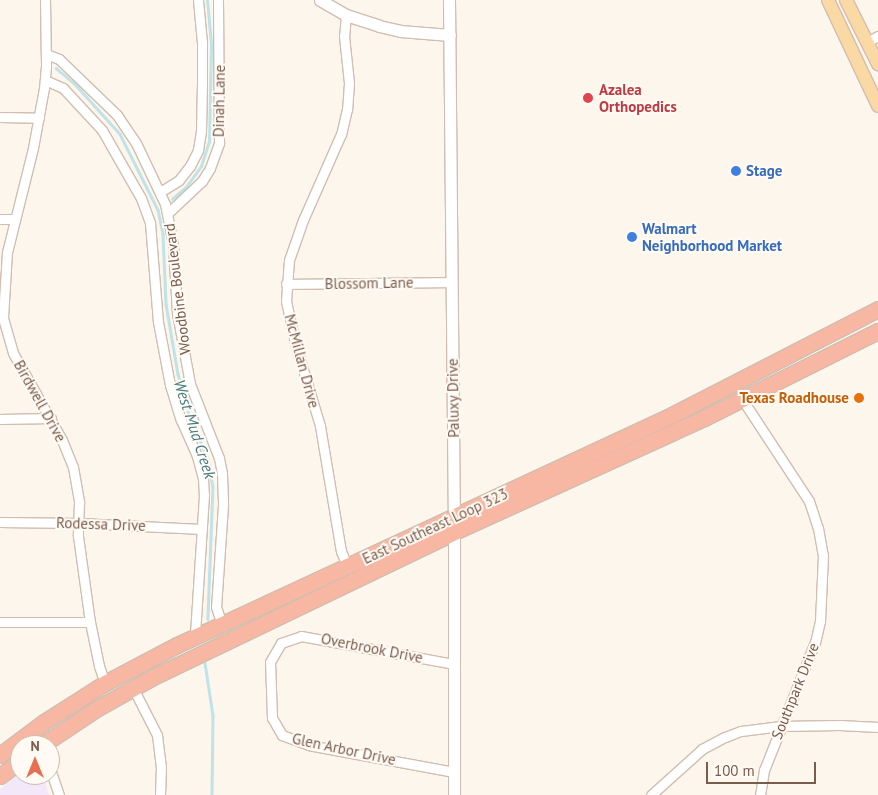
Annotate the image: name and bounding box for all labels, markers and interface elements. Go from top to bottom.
street label: Dinah Lane [209,65,229,137]
place label: Azalea Orthopedics [599,80,677,115]
marker: Azalea Orthopedics [581,91,595,105]
place label: Stage [746,162,782,180]
marker: Stage [730,165,742,177]
place label: Walmart Neighborhood Market [642,219,782,254]
street label: Woodbine Boulevard [160,222,194,356]
marker: Walmart Neighborhood Market [626,231,638,243]
street label: Blossom Lane [324,273,414,293]
street label: McMillan Drive [281,312,323,410]
street label: Birdwell Drive [10,357,70,445]
street label: Paluxy Drive [443,358,463,438]
water label: West Mud Creek [170,377,220,481]
place label: Texas Roadhouse [740,389,849,407]
marker: Texas Roadhouse [853,392,865,404]
street label: East Southeast Loop 323 [359,484,511,568]
street label: Rodessa Drive [56,513,146,535]
street label: Overbrook Drive [319,629,425,667]
street label: Southpark Drive [767,640,823,742]
street label: Glen Arbor Drive [290,729,398,769]
north arrow [10,735,60,785]
text: N [30,737,40,755]
scale bar [708,752,818,784]
text: 100 m [714,761,755,780]

